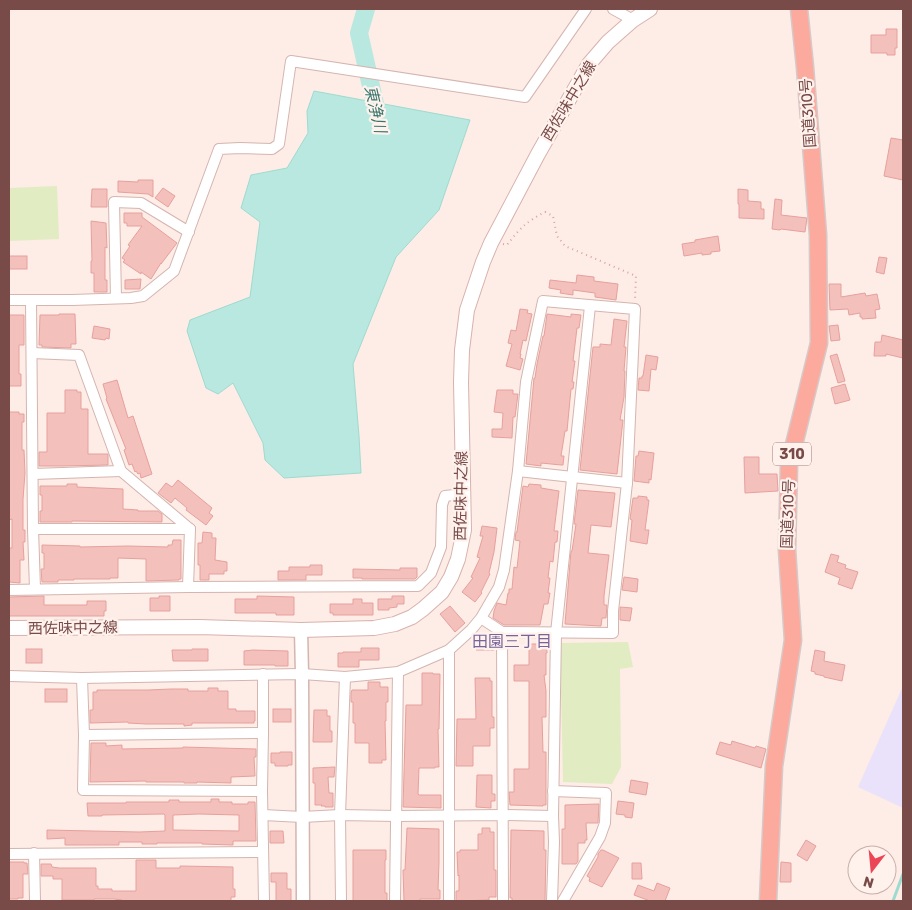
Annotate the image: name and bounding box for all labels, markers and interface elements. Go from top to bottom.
street label: 西佐味中之線 [538,58,600,144]
street label: 国道310号 [797,78,819,148]
water label: 東浄川 [361,84,391,137]
road number: 310 [773,442,811,466]
street label: 西佐味中之線 [451,451,471,541]
street label: 国道310号 [778,479,798,549]
street label: 西佐味中之線 [28,618,118,638]
district label: 田園三丁目 [472,632,552,651]
north arrow [847,845,897,895]
text: N [861,872,876,892]

